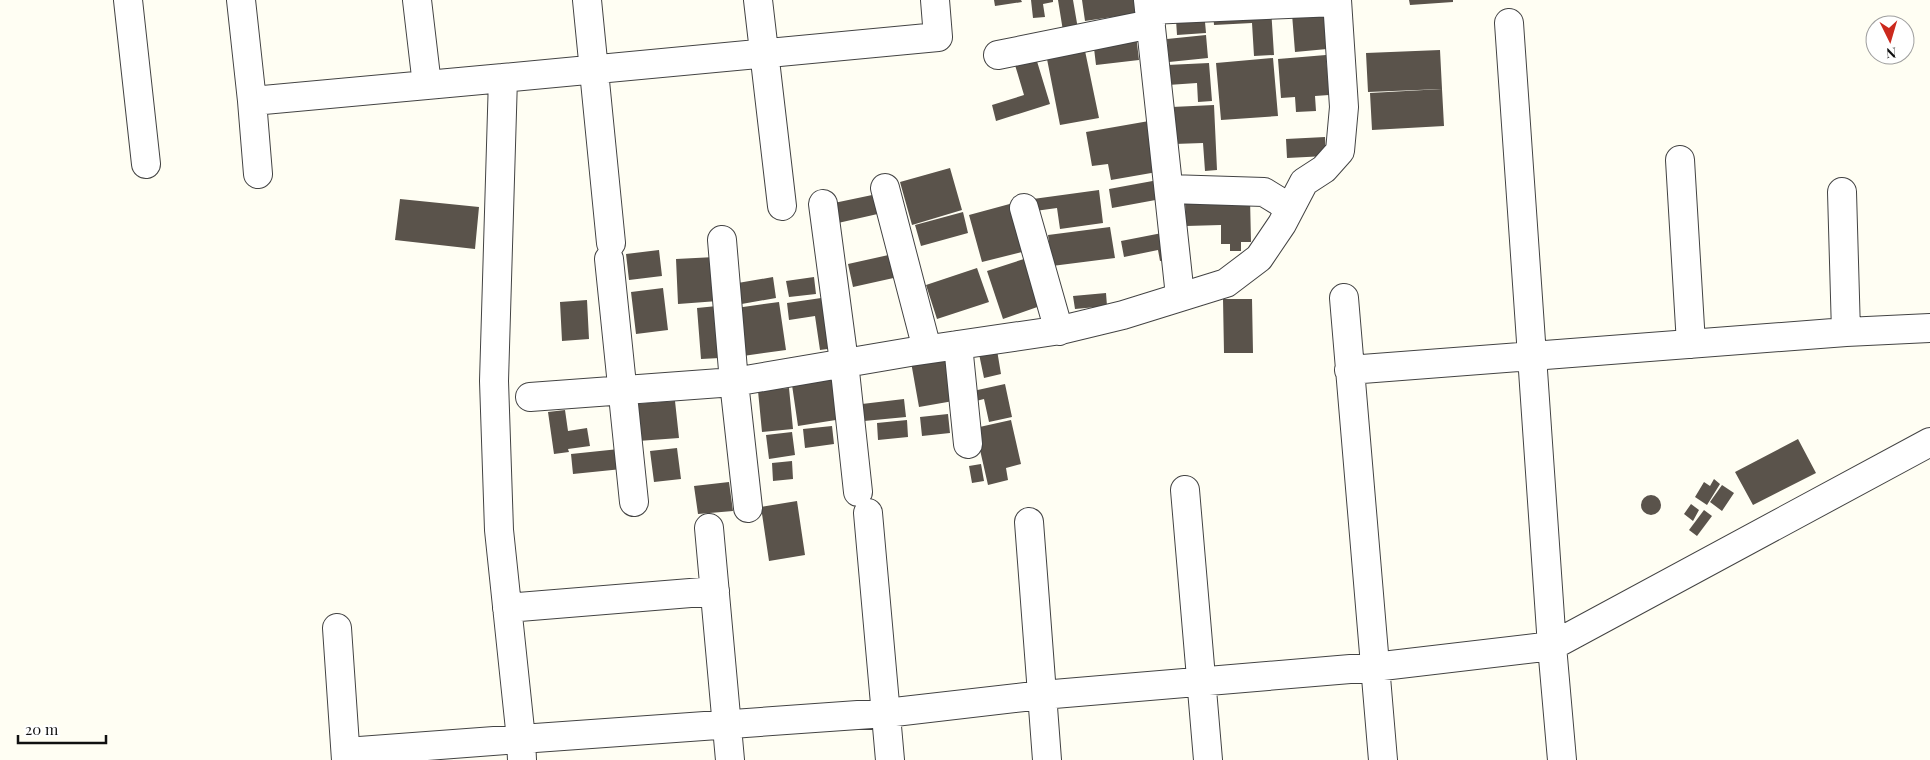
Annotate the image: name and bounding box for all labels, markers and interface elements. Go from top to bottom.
north arrow [1865,15,1915,65]
text: N [1885,44,1897,63]
scale bar [18,712,105,744]
text: 20 m [25,719,59,739]

